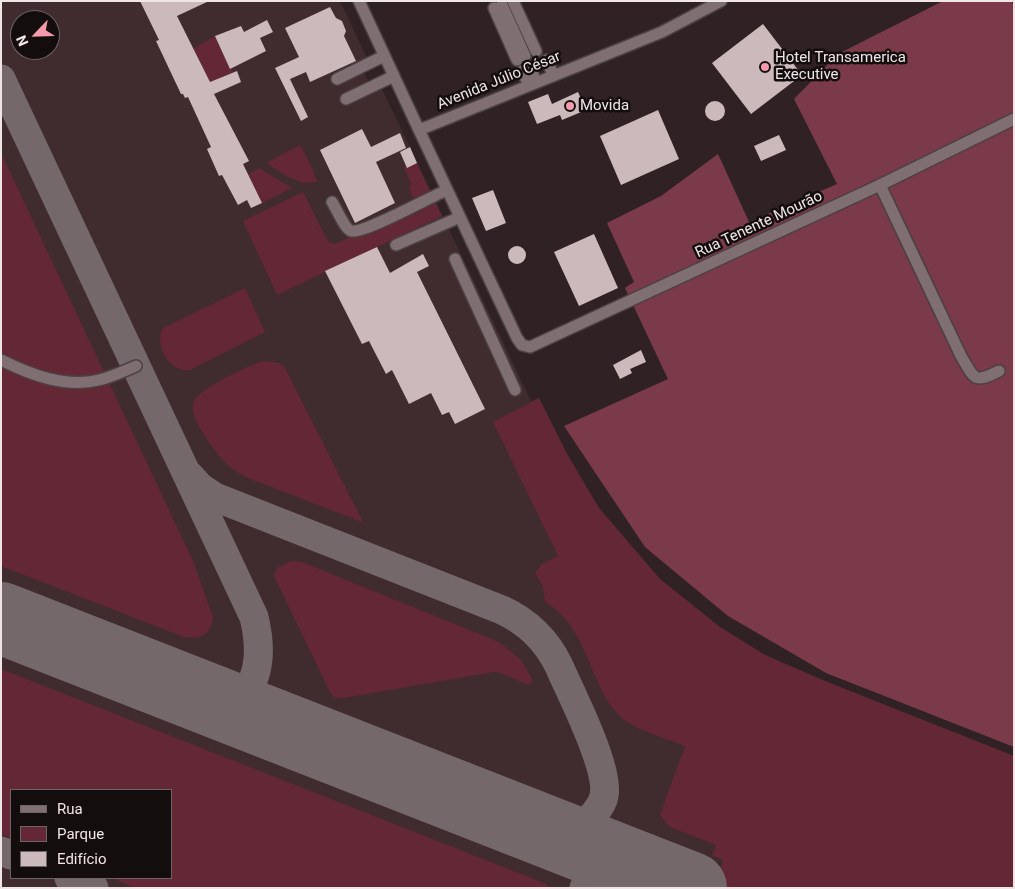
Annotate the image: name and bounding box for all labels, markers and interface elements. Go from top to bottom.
north arrow [10,10,60,60]
text: N [13,33,32,48]
street label: Avenida Júlio César [435,48,563,114]
place label: Hotel Transamerica Executive [775,49,906,84]
marker: Hotel Transamerica Executive [759,61,771,73]
place label: Movida [580,97,629,115]
marker: Movida [564,100,576,112]
street label: Rua Tenente Mourão [693,188,825,262]
legend [10,789,172,879]
text: Rua [57,800,83,818]
text: Parque [57,825,104,843]
text: Edifício [57,850,106,868]

